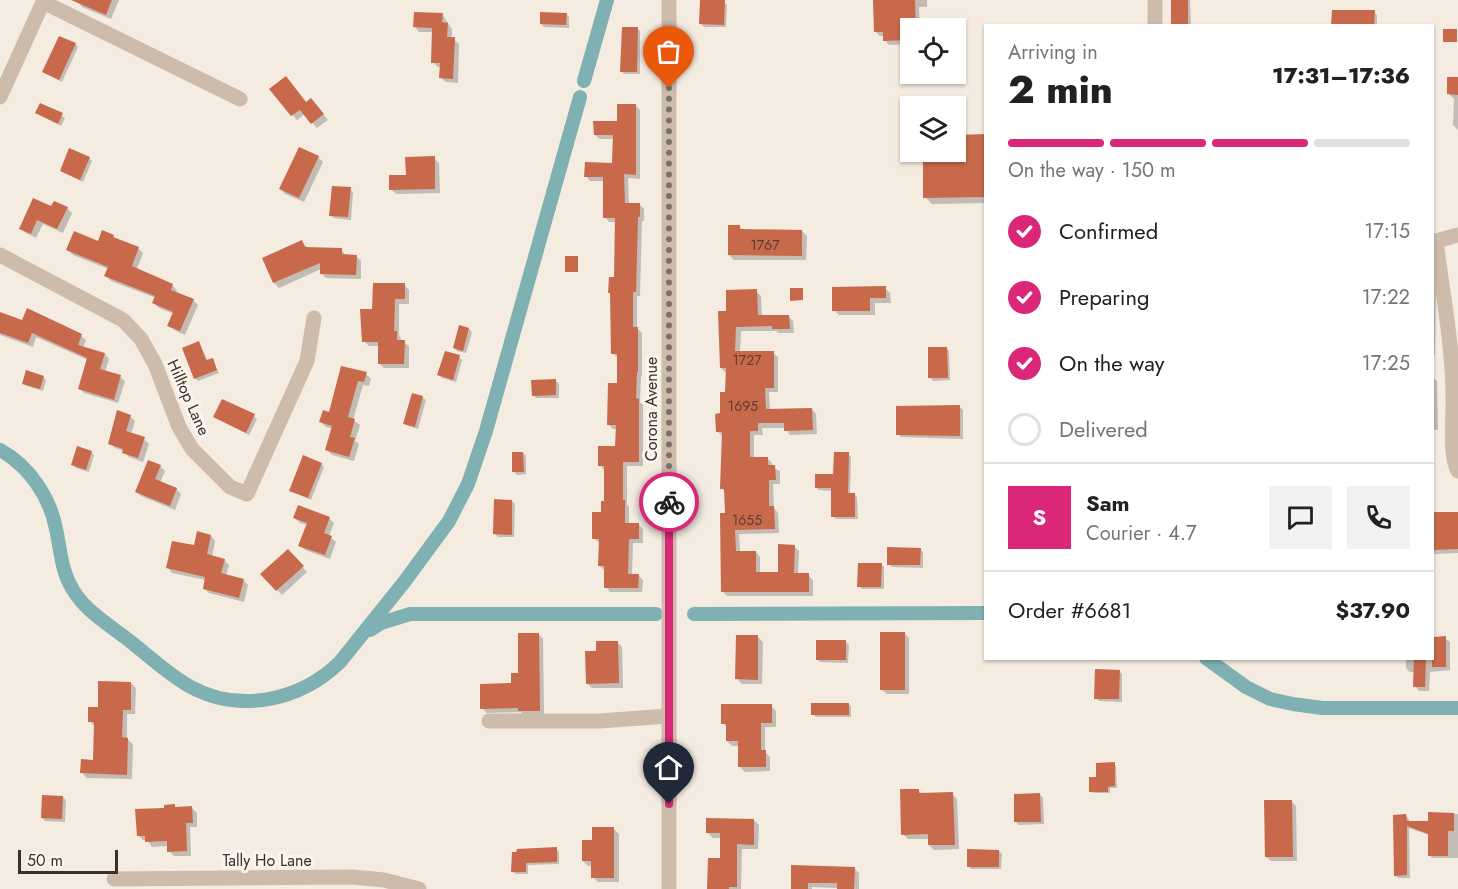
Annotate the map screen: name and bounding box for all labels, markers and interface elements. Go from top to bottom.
map controls [900,18,966,162]
button: locate [900,18,966,84]
pin [643,26,694,88]
icon: bag [652,35,685,68]
text: Arriving in [1008,38,1098,67]
text: 17:31–17:36 [1272,59,1410,91]
text: 2 min [1008,61,1113,118]
button: layers [900,96,966,162]
text: On the way · 150 m [1008,156,1176,185]
icon: check [1008,215,1041,248]
text: Confirmed [1059,215,1158,247]
text: 17:15 [1364,217,1410,246]
house number: 1767 [750,235,780,255]
icon: check [1008,281,1041,314]
text: Preparing [1059,281,1150,313]
text: 17:22 [1362,283,1410,312]
icon: check [1008,347,1041,380]
text: On the way [1059,347,1164,379]
text: 17:25 [1362,349,1410,378]
house number: 1727 [733,350,762,370]
street label: Hilltop Lane [162,356,216,439]
street label: Corona Avenue [640,357,663,461]
house number: 1695 [728,396,758,416]
text: Delivered [1059,413,1148,445]
courier [639,472,699,532]
icon: bike [653,486,686,519]
button: chat [1269,486,1332,549]
button: phone [1347,486,1410,549]
text: Sam [1086,487,1130,519]
text: S [1033,501,1046,533]
house number: 1655 [732,510,762,530]
text: Courier · 4.7 [1086,519,1197,548]
text: Order #6681 [1008,594,1132,626]
text: $37.90 [1336,594,1410,626]
pin [643,742,694,804]
icon: home [652,751,685,784]
scale bar [18,847,118,874]
text: 50 m [27,849,63,872]
street label: Tally Ho Lane [222,849,312,872]

